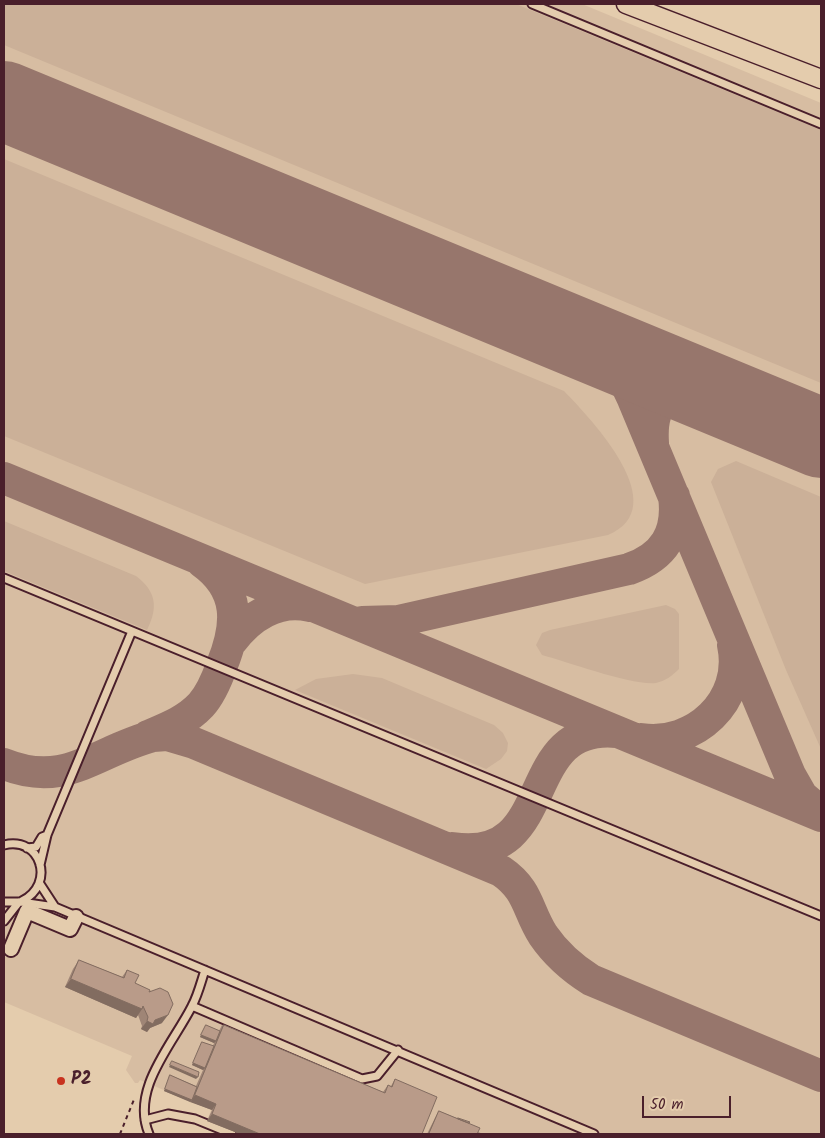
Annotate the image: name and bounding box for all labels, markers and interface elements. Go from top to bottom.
place label: P2 [71,1070,91,1092]
marker: P2 [55,1075,67,1087]
scale bar [645,1086,734,1118]
text: 50 m [650,1093,684,1117]

